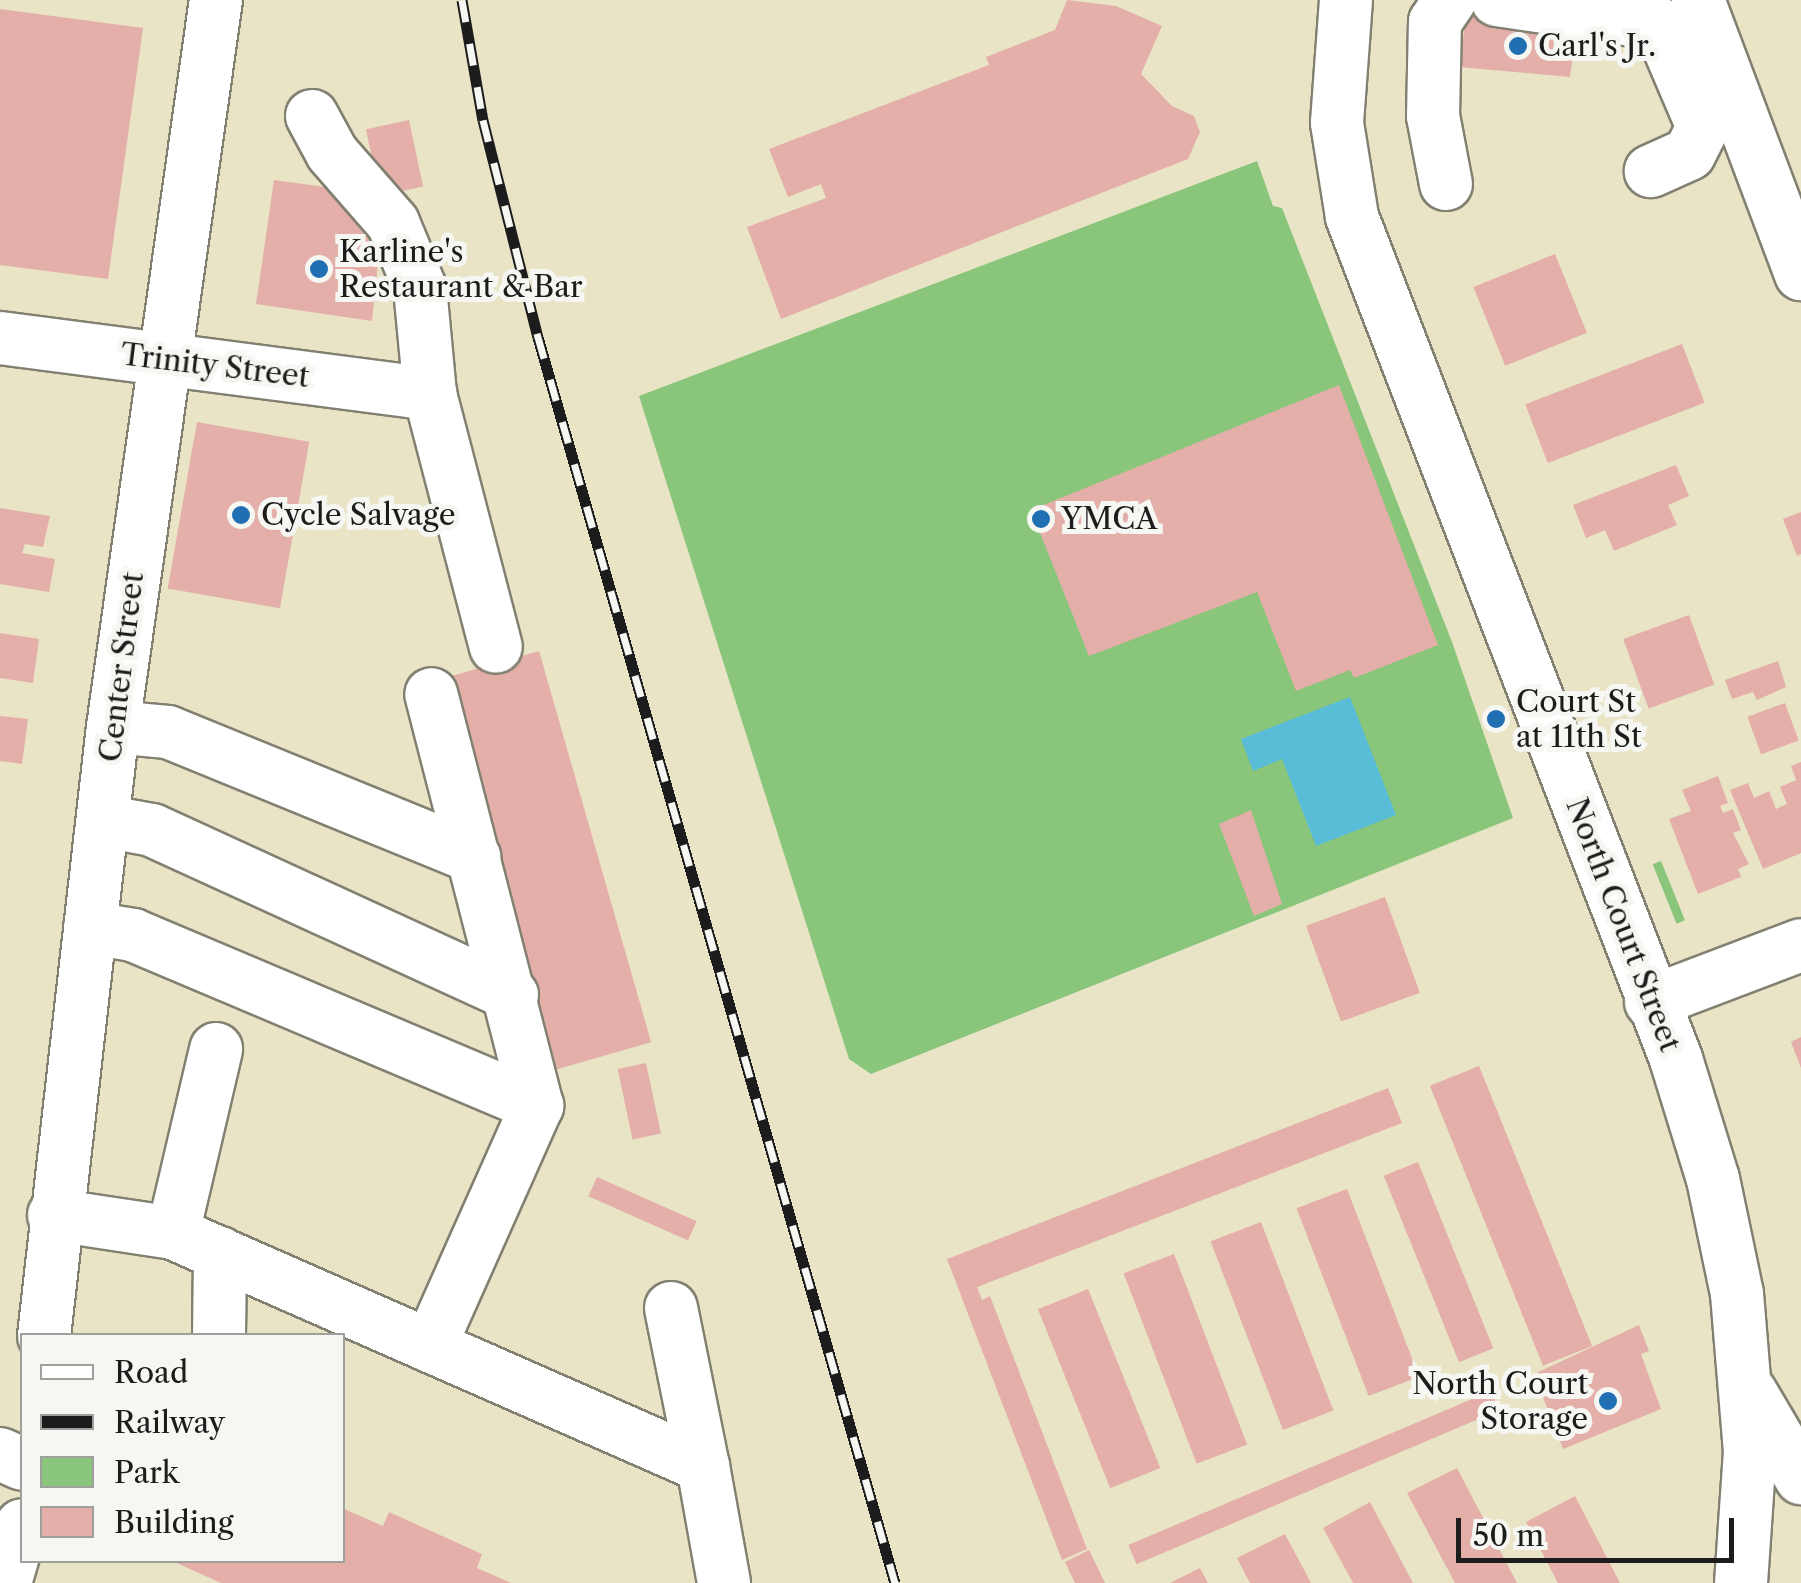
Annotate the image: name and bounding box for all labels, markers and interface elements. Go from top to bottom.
place label: Carl's Jr. [1538,28,1656,64]
marker: Carl's Jr. [1507,35,1529,57]
place label: Karline's Restaurant & Bar [339,234,583,304]
marker: Karline's Restaurant & Bar [308,258,330,280]
street label: Trinity Street [118,337,312,395]
place label: Cycle Salvage [261,497,455,533]
place label: YMCA [1061,501,1158,537]
marker: Cycle Salvage [230,504,252,526]
marker: YMCA [1030,508,1052,530]
street label: Center Street [92,570,152,764]
place label: Court St at 11th St [1516,684,1642,754]
marker: Court St at 11th St [1485,708,1507,730]
street label: North Court Street [1558,793,1688,1057]
legend [20,1333,345,1563]
text: Road [114,1354,188,1391]
place label: North Court Storage [1412,1366,1588,1436]
marker: North Court Storage [1597,1390,1619,1412]
text: Railway [114,1404,225,1441]
text: Park [114,1454,179,1491]
scale bar [1461,1498,1738,1560]
text: Building [114,1504,234,1541]
text: 50 m [1473,1517,1544,1554]

